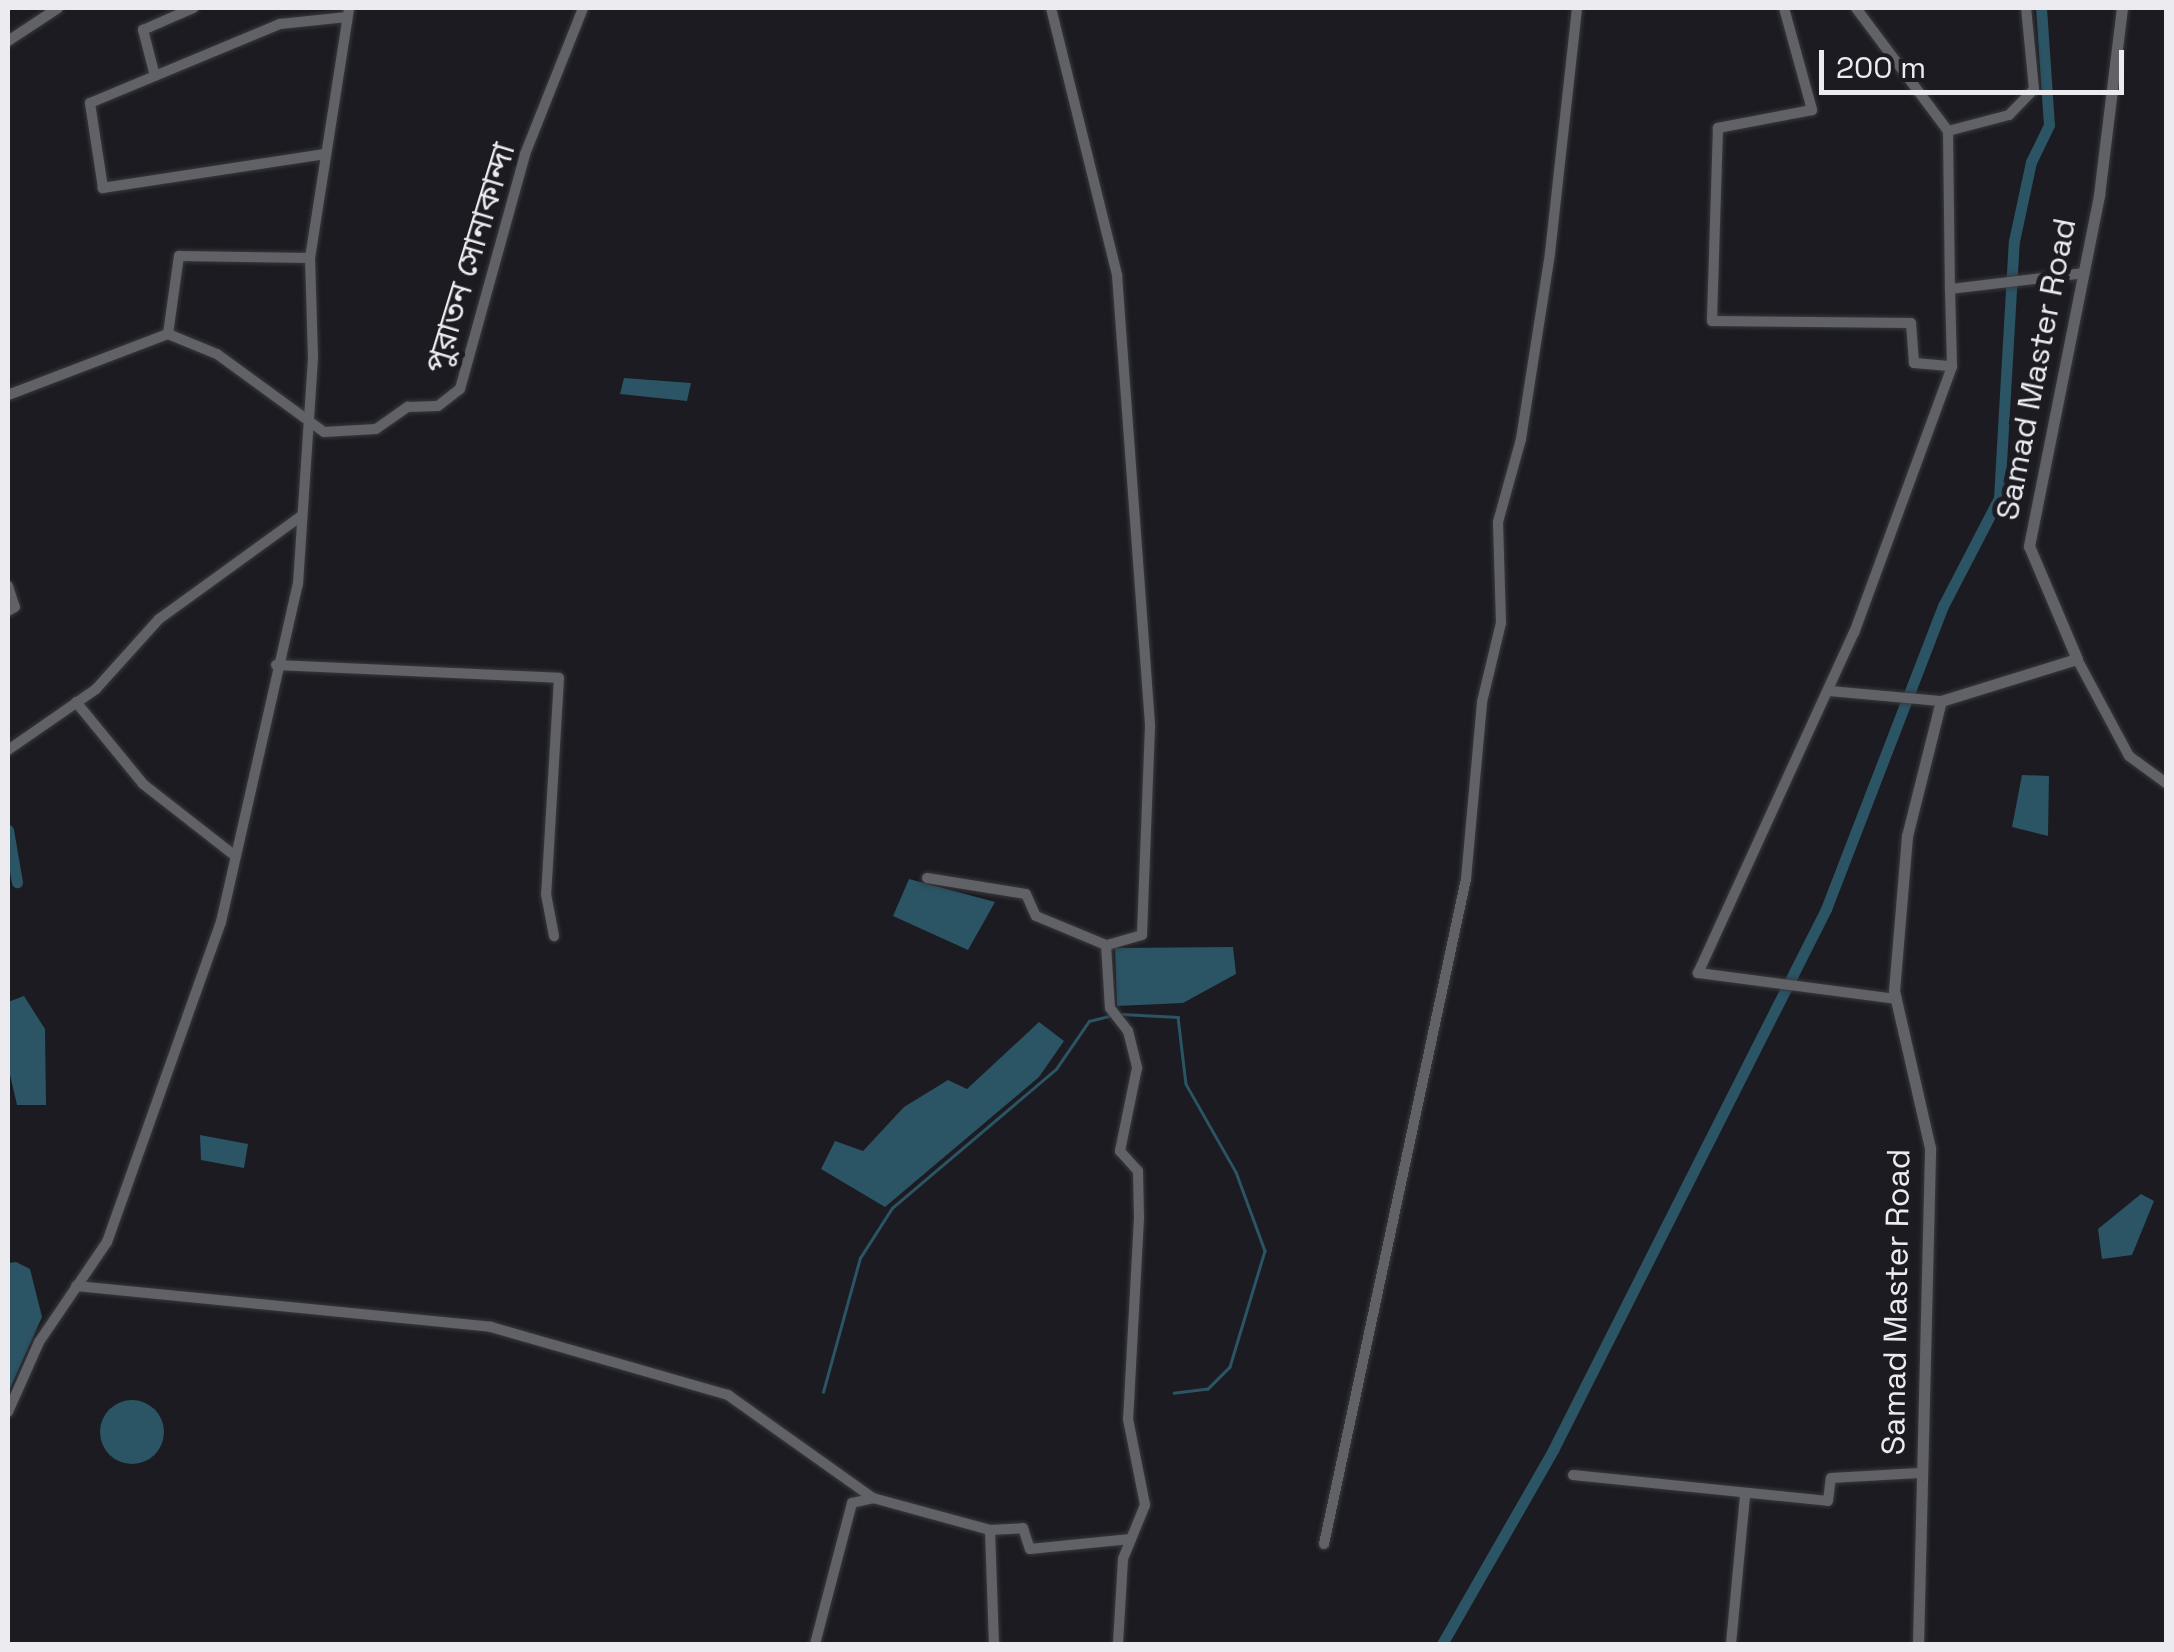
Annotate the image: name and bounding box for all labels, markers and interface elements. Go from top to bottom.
scale bar [1824,30,2129,92]
text: 200 m [1836,48,1926,87]
street label: পুরাতন সোনাকান্দা [417,138,523,378]
street label: Samad Master Road [1988,215,2084,523]
street label: Samad Master Road [1874,1148,1918,1456]

